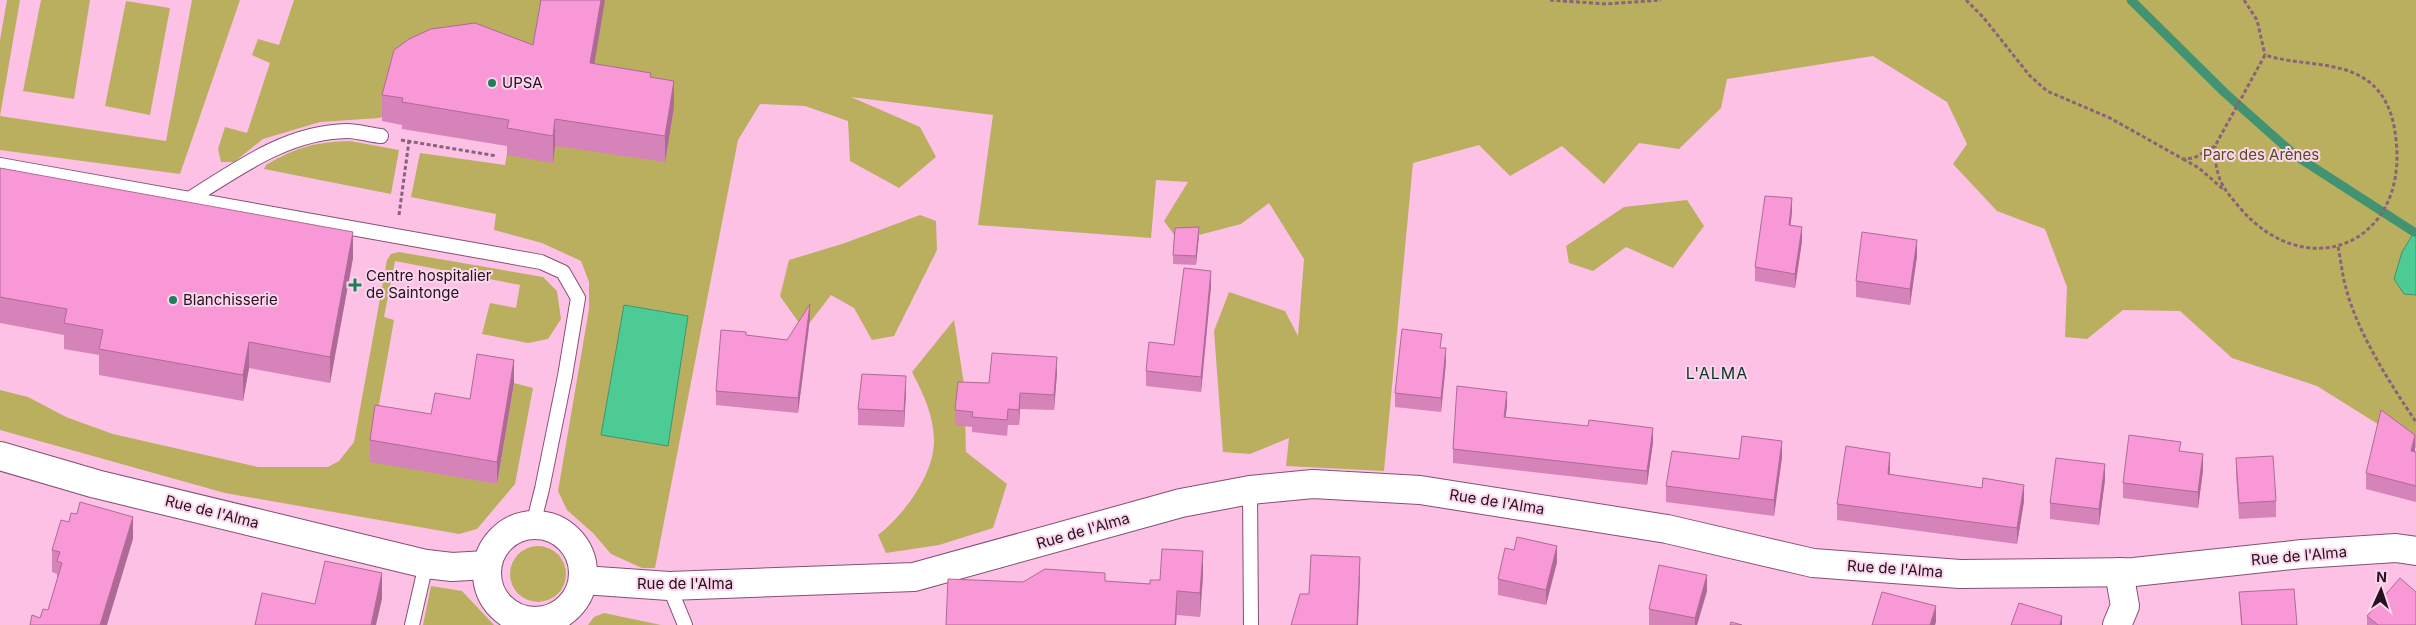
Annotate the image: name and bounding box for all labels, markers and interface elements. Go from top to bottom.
place label: UPSA [502,73,543,92]
marker: UPSA [486,77,498,89]
park label: Parc des Arènes [2203,145,2319,164]
place label: Centre hospitalier de Saintonge [366,266,492,302]
marker: Centre hospitalier de Saintonge [348,278,362,292]
place label: Blanchisserie [183,290,278,309]
marker: Blanchisserie [167,294,179,306]
district label: L'ALMA [1686,363,1748,383]
street label: Rue de l'Alma [1448,485,1546,518]
street label: Rue de l'Alma [163,491,261,532]
street label: Rue de l'Alma [1034,508,1132,553]
street label: Rue de l'Alma [2250,542,2348,569]
street label: Rue de l'Alma [1846,556,1944,581]
north arrow [2356,565,2406,615]
text: N [2376,568,2387,585]
street label: Rue de l'Alma [637,574,733,593]

